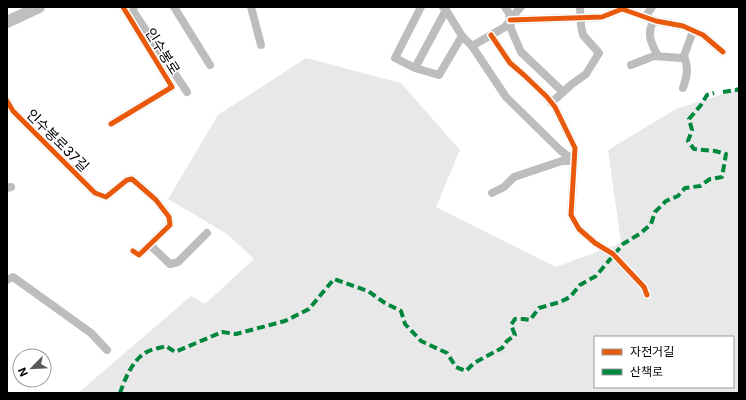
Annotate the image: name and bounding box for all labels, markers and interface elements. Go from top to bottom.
street label: 인수봉로 [142,25,184,77]
street label: 인수봉로37길 [23,105,93,175]
legend [594,336,734,388]
text: 자전거길 [630,344,674,359]
north arrow [12,348,52,388]
text: 산책로 [630,364,663,379]
text: N [15,365,31,379]

